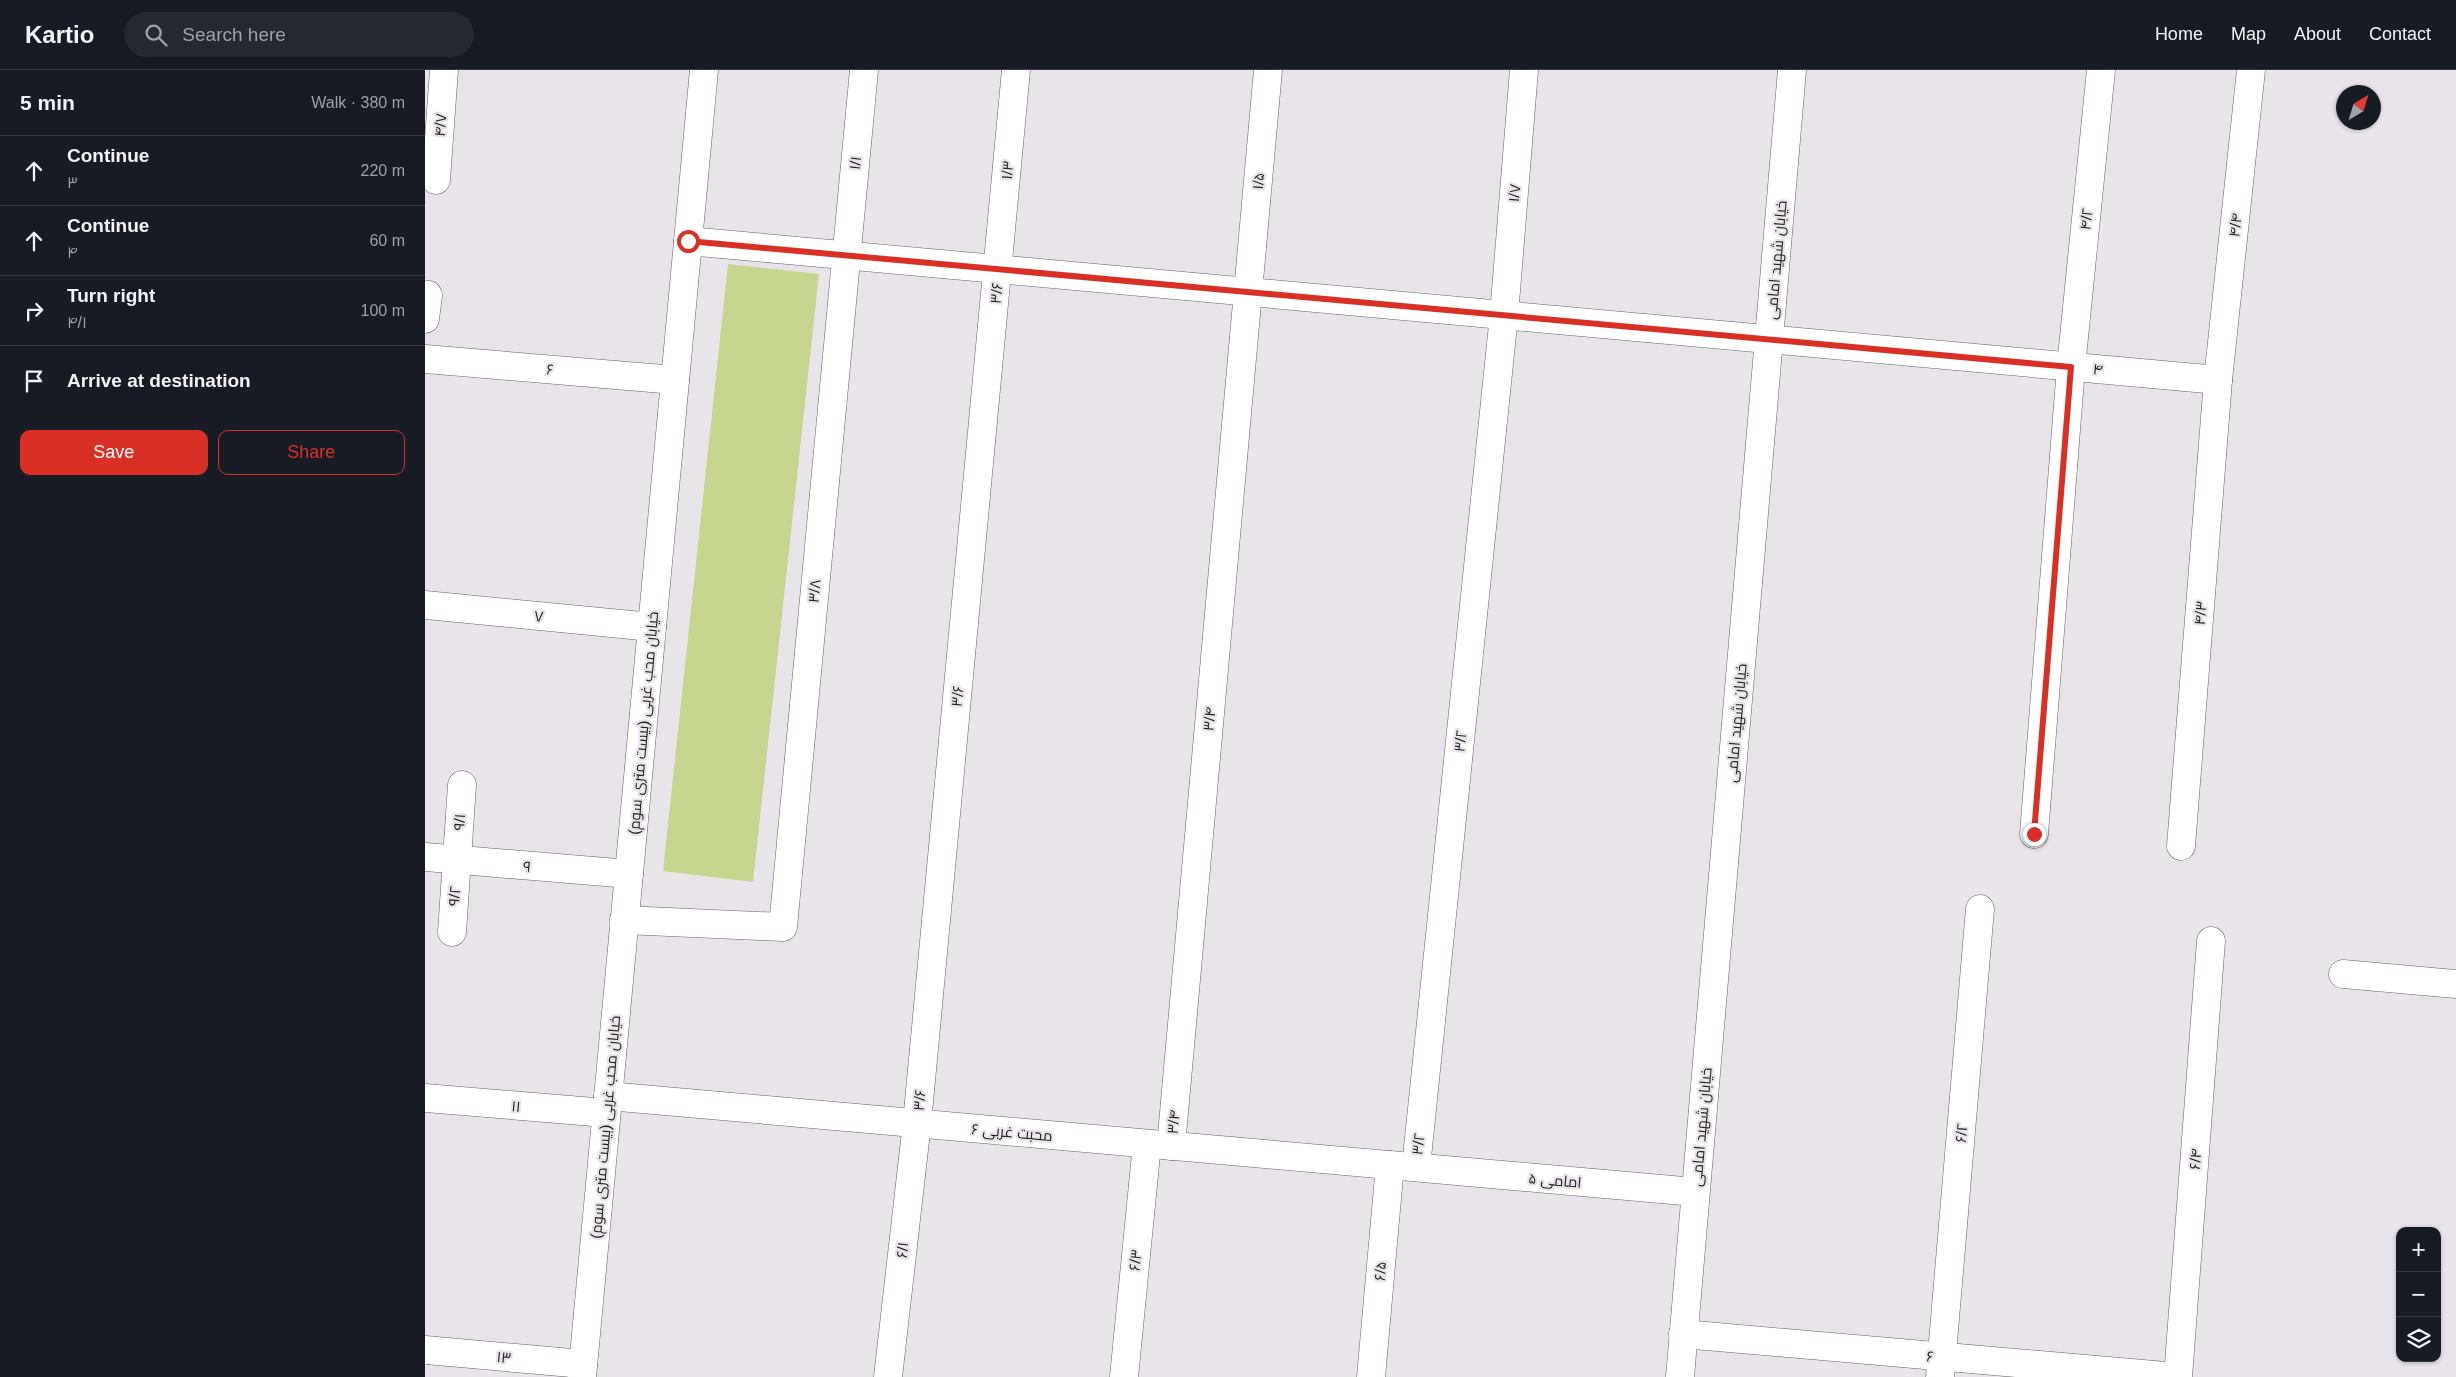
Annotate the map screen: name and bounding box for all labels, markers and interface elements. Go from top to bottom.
search box [124,12,474,57]
text: Kartio [25,21,94,48]
icon: search [142,21,170,49]
text: Search here [182,24,286,45]
text: Home [2155,24,2203,44]
text: Map [2231,24,2266,44]
text: About [2294,24,2341,44]
text: Contact [2369,24,2431,44]
north arrow [2336,85,2381,130]
text: 5 min [20,91,75,114]
text: Walk · 380 m [311,94,405,111]
street label: ۴/۷ [431,113,449,137]
text: Continue [67,145,149,166]
street label: ۱/۱ [846,155,864,171]
icon: ahead [20,157,48,185]
street label: ۱/۳ [998,160,1016,180]
text: 220 m [361,162,405,179]
street label: ۱/۵ [1249,172,1267,190]
text: ۳ [67,174,78,191]
street label: ۱/۷ [1505,183,1523,203]
street label: خیابان شهید امامی [1762,200,1792,321]
street label: ۴/۲ [2076,207,2096,231]
street label: ۴/۴ [2225,212,2245,238]
text: Continue [67,215,149,236]
icon: ahead [20,227,48,255]
route start [677,230,700,253]
text: 60 m [369,232,405,249]
text: ۴ [67,244,78,261]
street label: ۳/۶ [987,282,1005,304]
text: Turn right [67,285,155,306]
icon: right [20,297,48,325]
text: 100 m [361,302,405,319]
text: ۴/۱ [67,314,87,331]
street label: ۶ [546,360,554,378]
street label: ۴ [2092,360,2104,378]
icon: arrive [20,367,48,395]
text: Arrive at destination [67,370,251,391]
button: Save [20,430,208,475]
button: Share [218,430,405,475]
street label: ۳/۸ [805,578,823,604]
street label: ۴/۳ [2190,600,2210,626]
street label: ۷ [534,607,544,625]
street label: خیابان محب غربی (بیست متری سوم) [625,611,663,835]
street label: خیابان شهید امامی [1722,663,1752,784]
street label: ۳/۶ [948,685,966,707]
street label: ۳/۴ [1199,706,1219,732]
street label: ۳/۲ [1450,729,1470,753]
street label: ۹/۱ [450,813,468,831]
route end [2023,823,2046,846]
street label: ۹ [522,857,532,875]
street label: ۹/۲ [445,885,463,906]
street label: خیابان محب غربی (بیست متری سوم) [587,1015,625,1239]
street label: خیابان شهید امامی [1687,1067,1717,1188]
street label: ۳/۶ [910,1089,928,1111]
street label: ۱۱ [511,1097,521,1115]
street label: ۳/۴ [1163,1109,1183,1135]
street label: محبت غربی ۶ [970,1120,1053,1146]
street label: ۶/۲ [1952,1123,1970,1143]
street label: ۳/۲ [1408,1132,1428,1156]
street label: ۶/۴ [2186,1148,2204,1170]
street label: امامی ۵ [1528,1169,1582,1193]
map controls [2396,1227,2441,1362]
button: + [2396,1227,2441,1272]
street label: ۶/۱ [893,1241,911,1259]
street label: ۶/۳ [1125,1248,1145,1272]
street label: ۶/۵ [1371,1261,1389,1281]
button: − [2396,1272,2441,1317]
button: layers [2396,1317,2441,1362]
street label: ۶ [1926,1347,1934,1365]
street label: ۱۳ [496,1348,512,1366]

